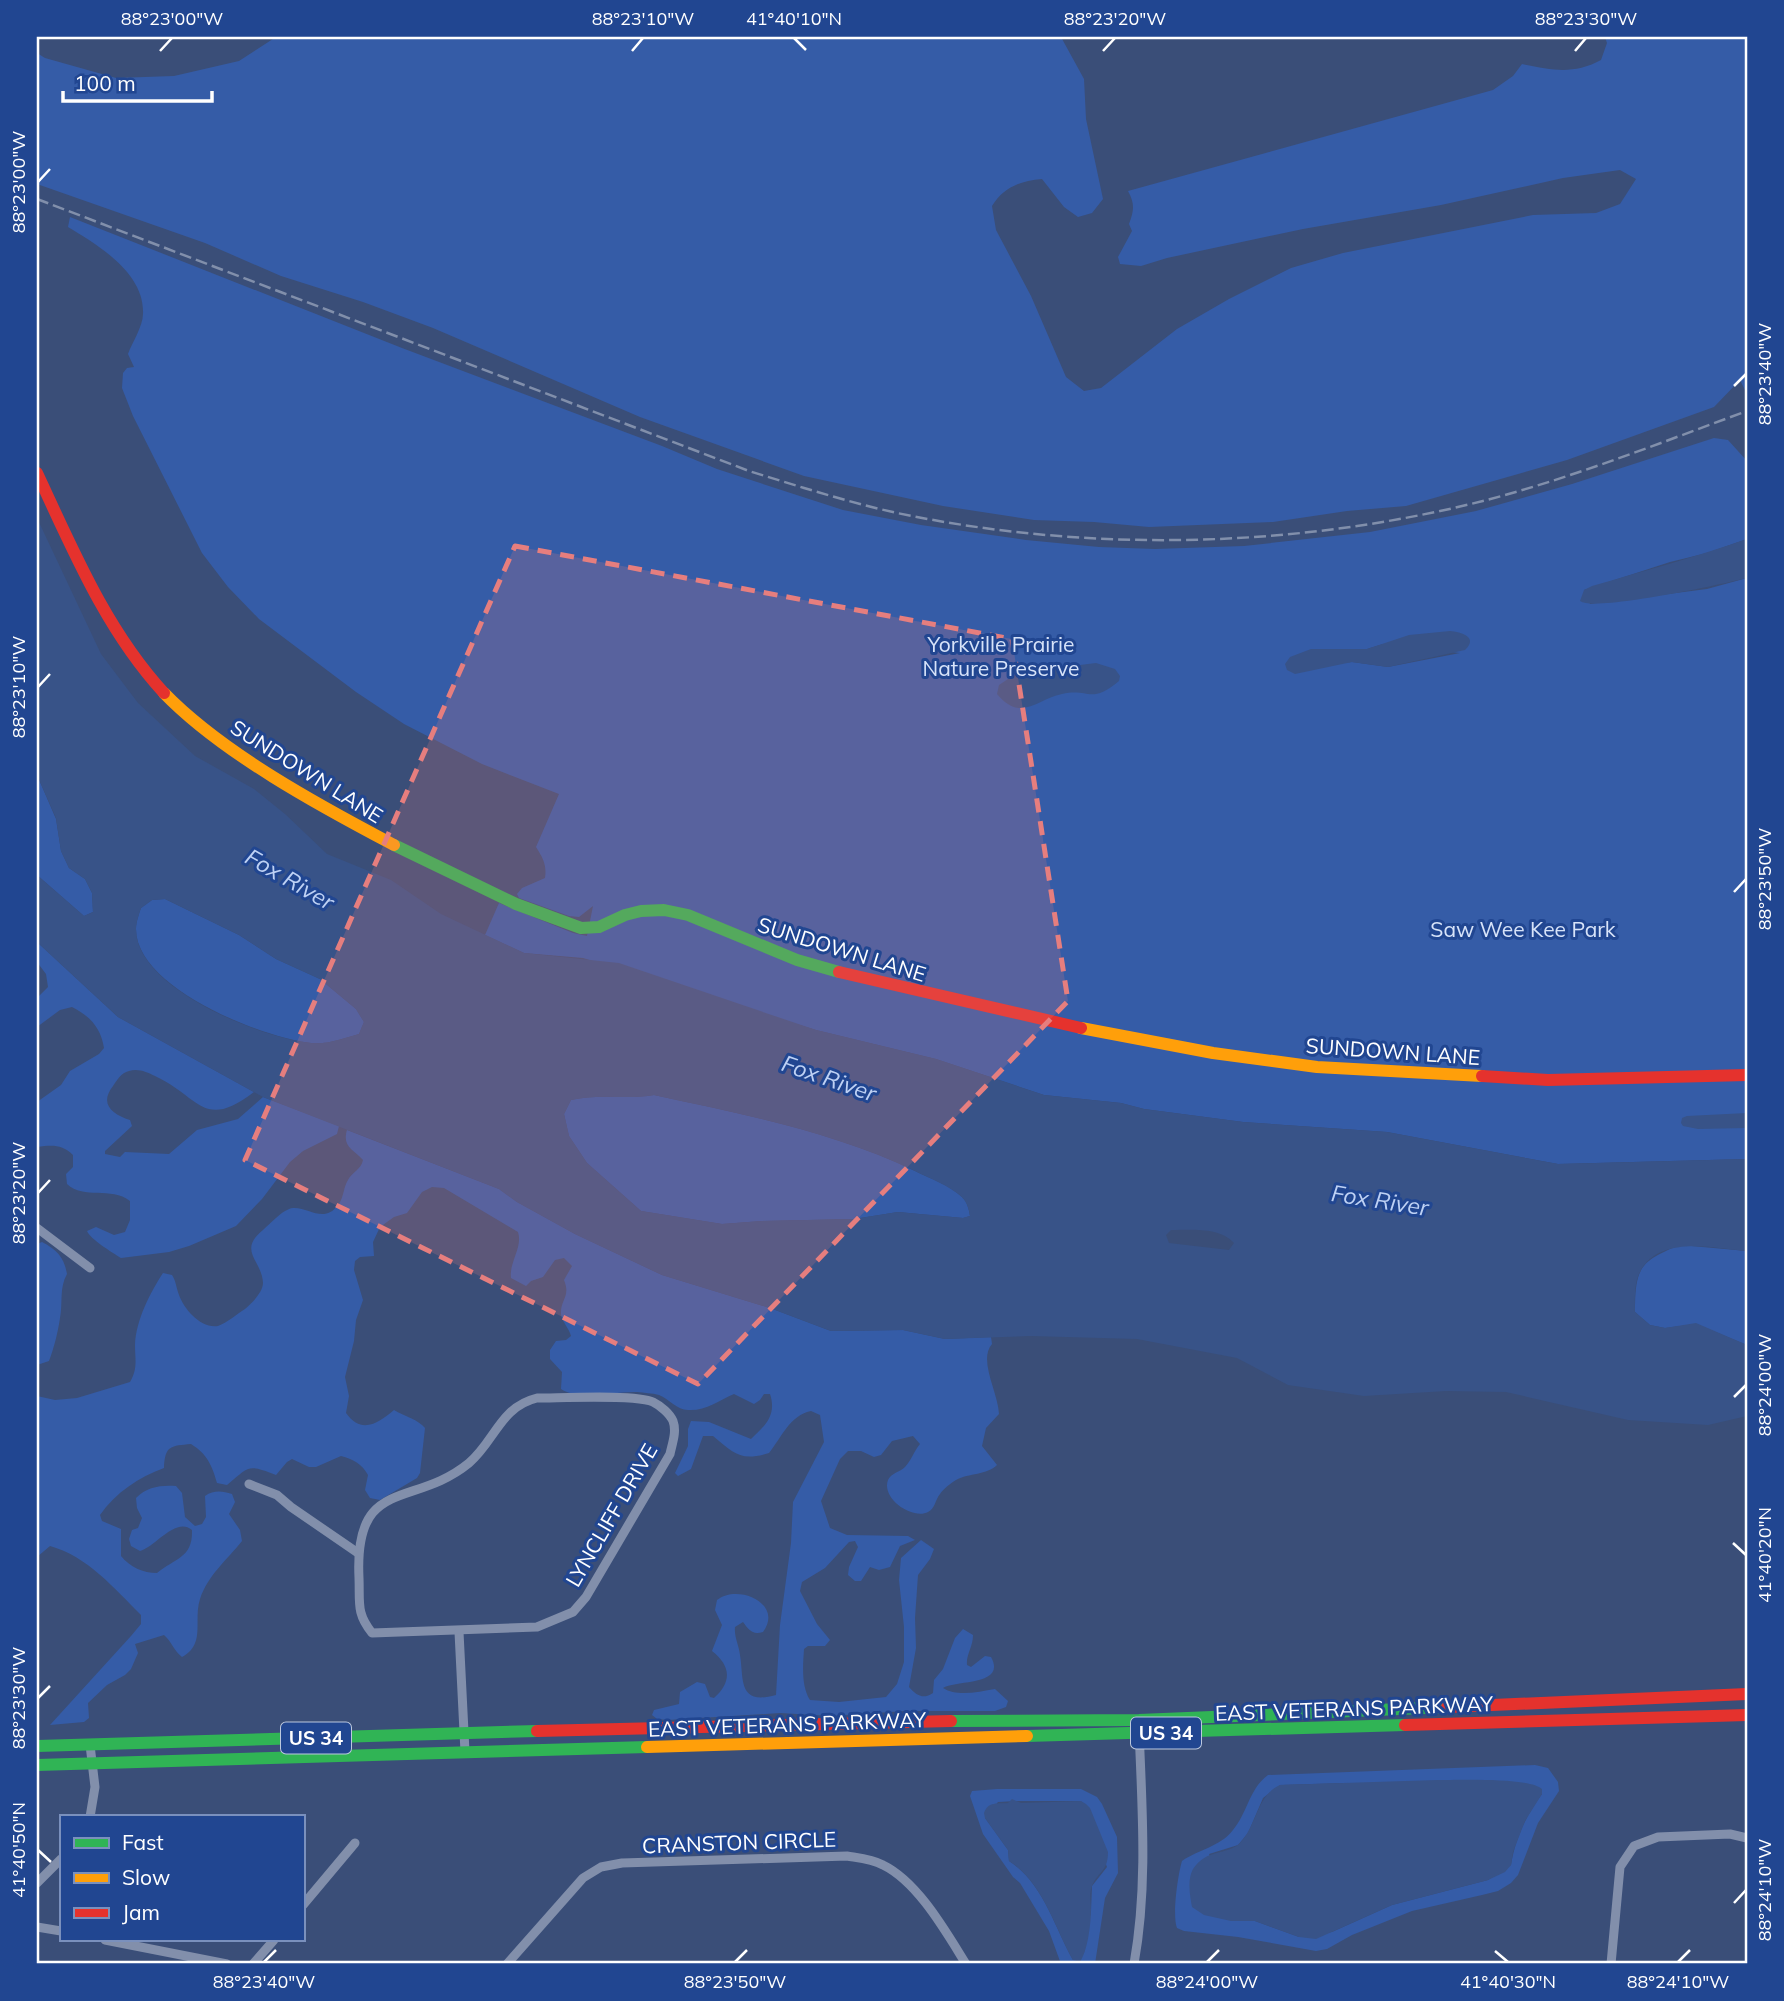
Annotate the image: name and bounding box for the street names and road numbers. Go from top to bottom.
street label: SUNDOWN LANE [226,714,388,828]
street label: SUNDOWN LANE [755,911,929,987]
street label: SUNDOWN LANE [1305,1032,1481,1070]
street label: LYNCLIFF DRIVE [560,1439,662,1591]
street label: EAST VETERANS PARKWAY [1215,1690,1494,1726]
street label: EAST VETERANS PARKWAY [648,1706,927,1742]
road number: US 34 [1131,1718,1201,1749]
road number: US 34 [281,1722,351,1754]
street label: CRANSTON CIRCLE [642,1826,836,1858]

